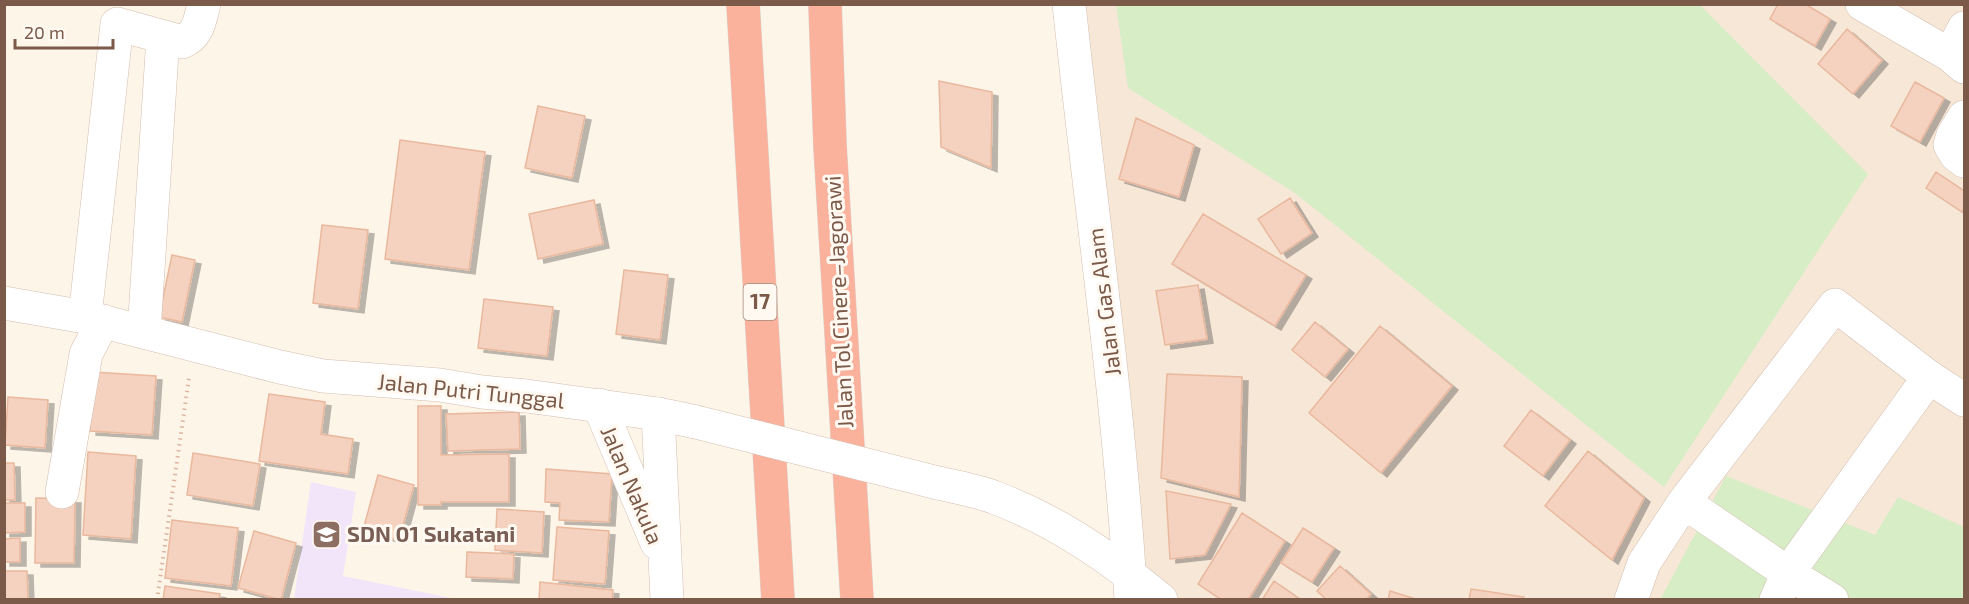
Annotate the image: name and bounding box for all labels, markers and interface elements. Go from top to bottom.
scale bar [15,12,112,50]
text: 20 m [24,21,65,43]
street label: Jalan Tol Cinere–Jagorawi [818,175,858,429]
street label: Jalan Gas Alam [1081,227,1125,378]
road number: 17 [744,284,777,320]
street label: Jalan Putri Tunggal [376,367,566,413]
street label: Jalan Nakula [596,422,669,548]
school or university icon: SDN 01 Sukatani [310,518,342,550]
place label: SDN 01 Sukatani [347,520,515,546]

